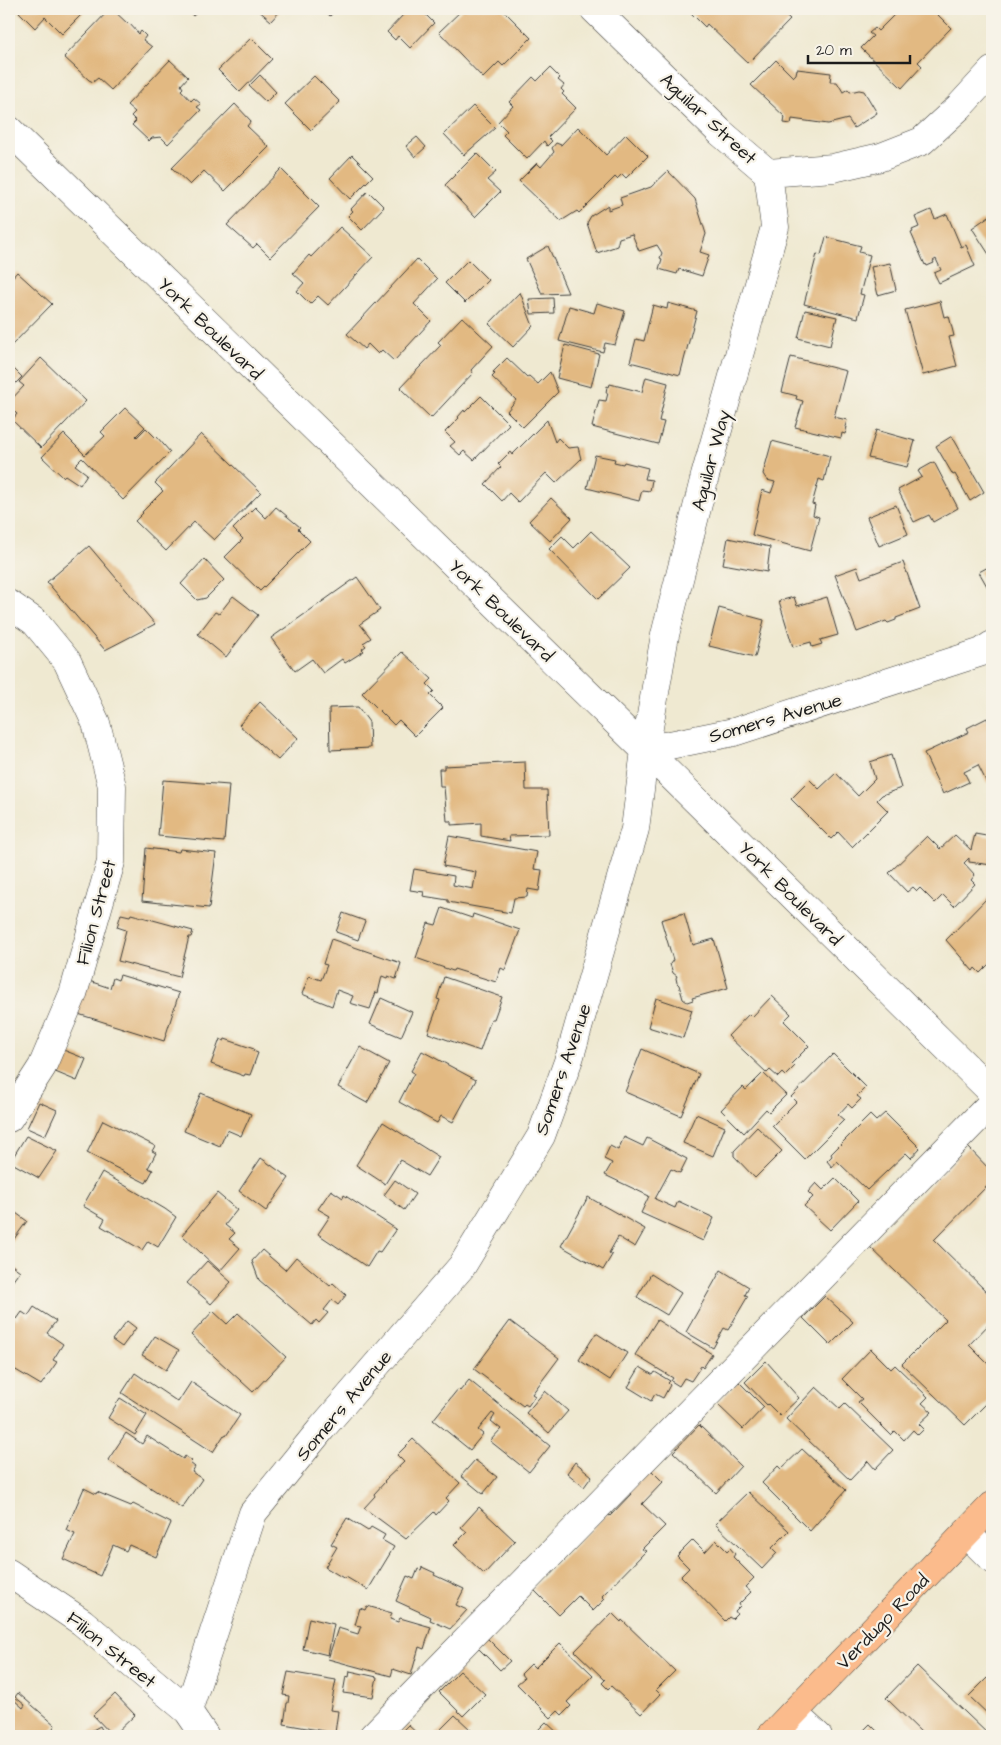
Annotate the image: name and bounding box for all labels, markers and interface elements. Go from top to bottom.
scale bar [808,32,911,64]
text: 20 m [816,40,852,61]
street label: Aguilar Street [653,67,763,172]
street label: York Boulevard [151,272,269,387]
street label: Aguilar Way [685,407,739,514]
street label: York Boulevard [442,554,560,669]
street label: Somers Avenue [706,687,845,750]
street label: York Boulevard [732,836,848,952]
street label: Filion Street [69,856,124,968]
street label: Somers Avenue [528,1000,599,1139]
street label: Somers Avenue [290,1345,399,1467]
street label: Verdugo Road [830,1568,937,1677]
street label: Filion Street [60,1606,162,1695]

